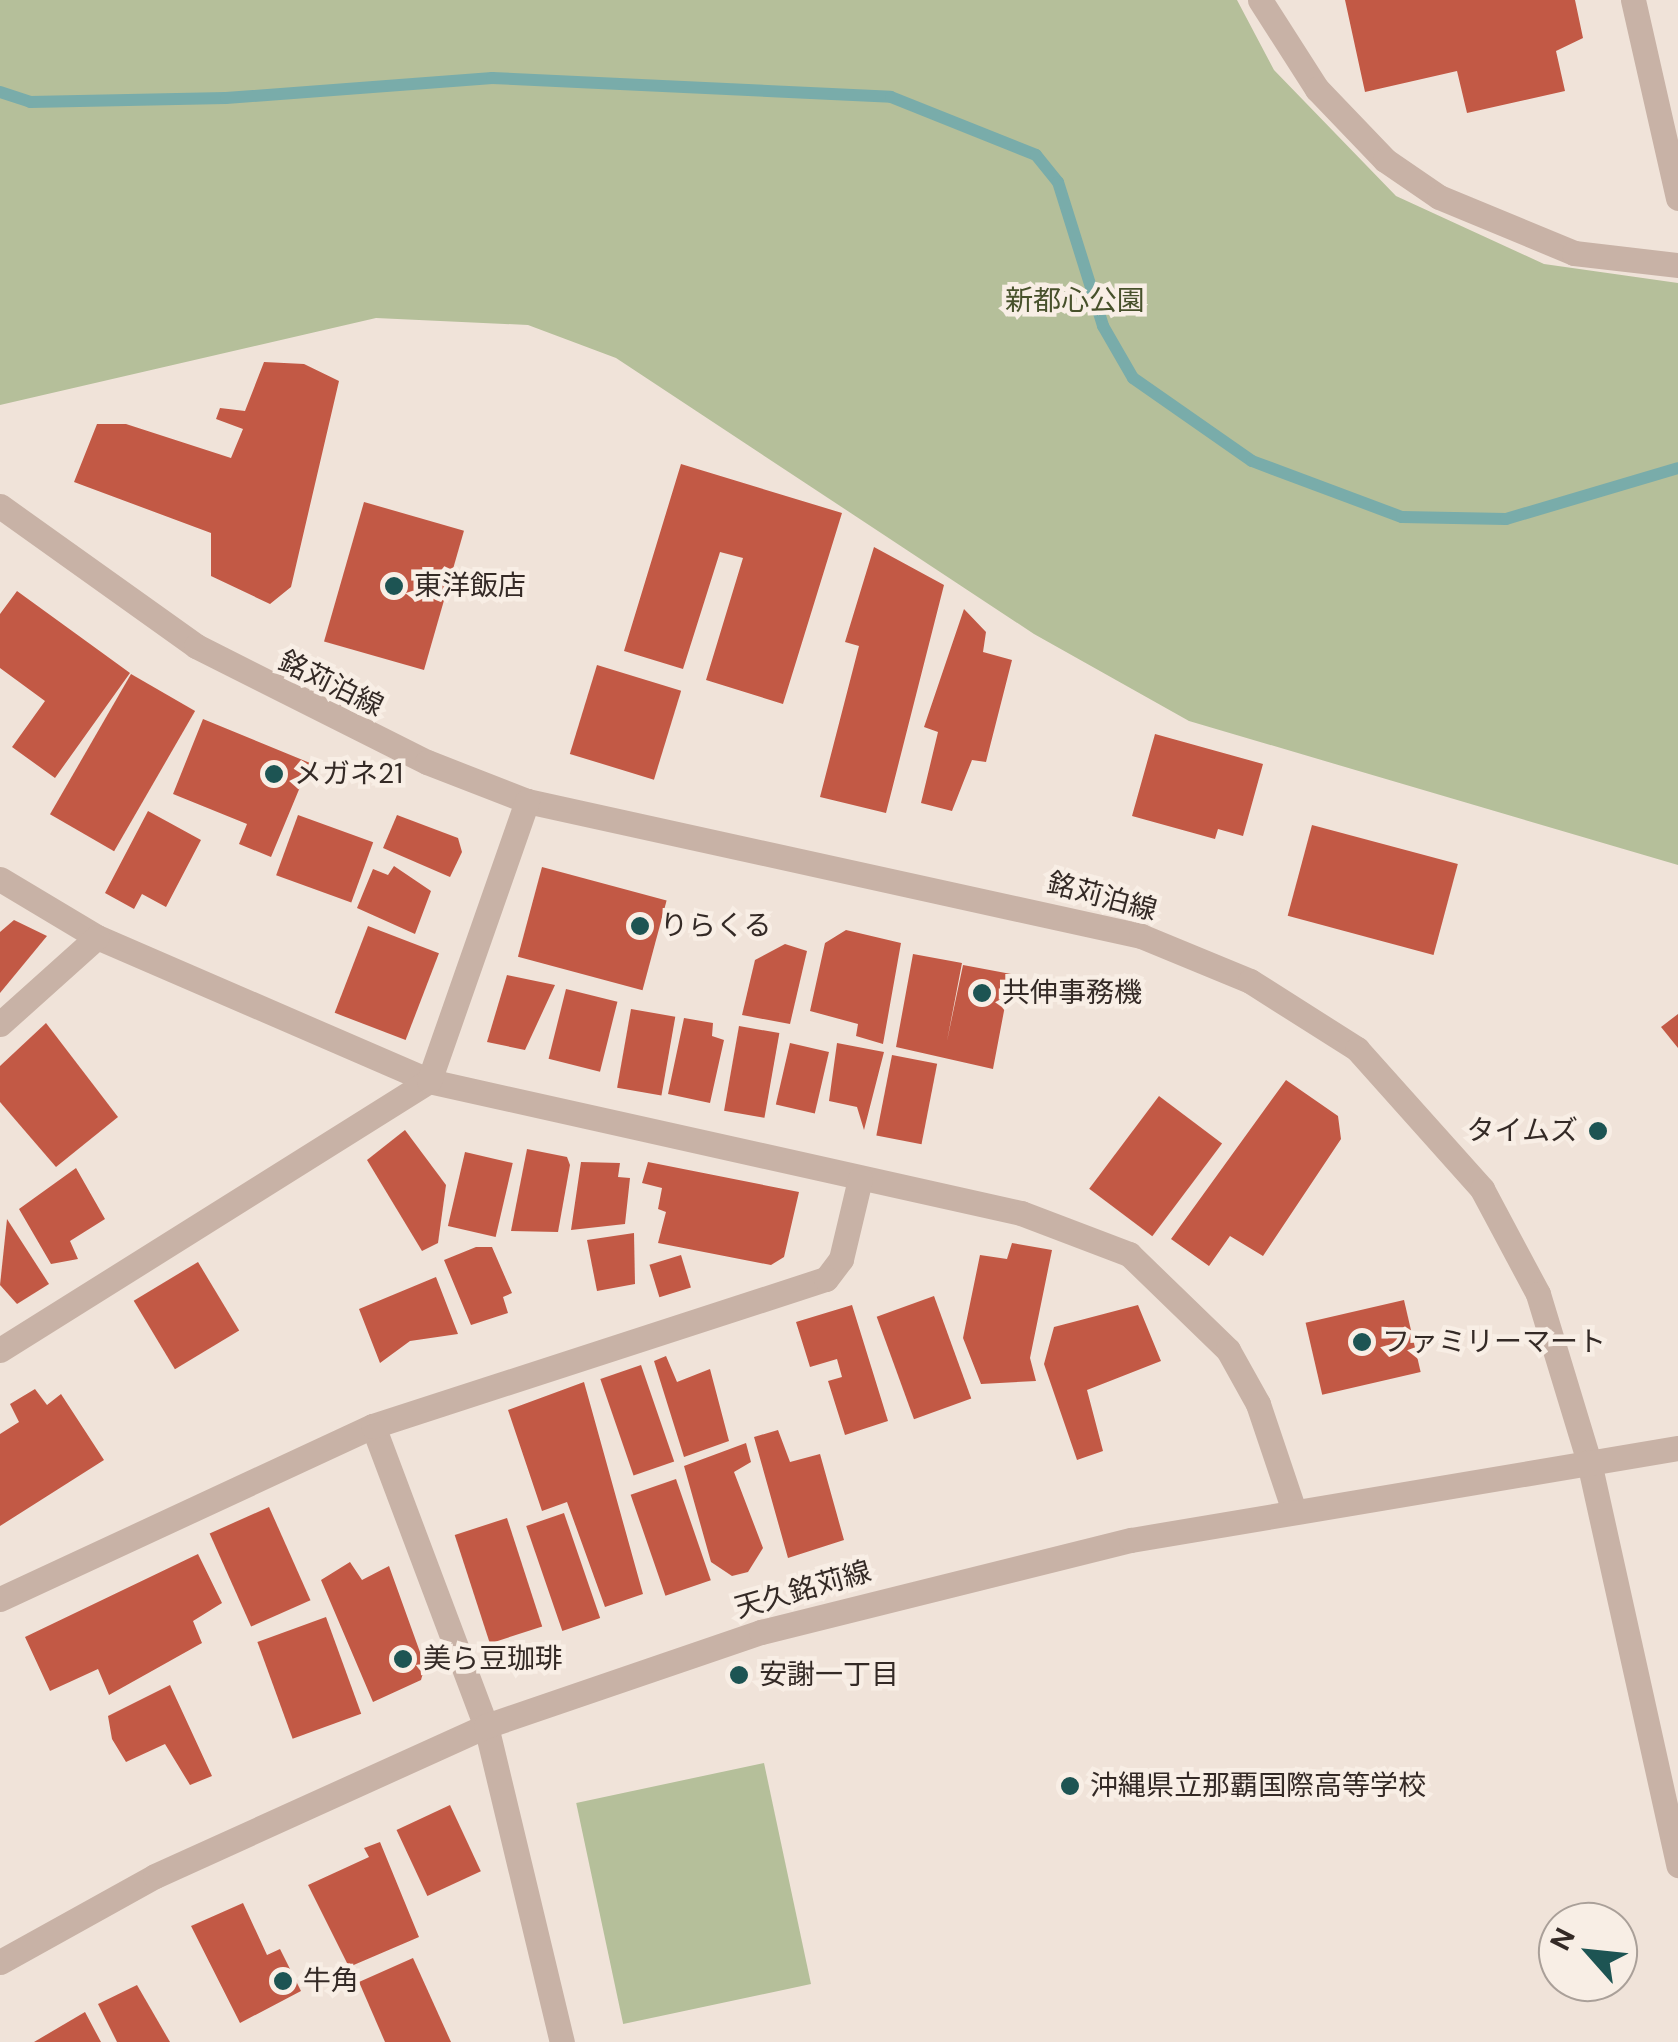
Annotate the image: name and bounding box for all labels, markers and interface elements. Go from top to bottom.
park label: 新都心公園 [1005,284,1145,318]
place label: 東洋飯店 [414,569,526,603]
marker: 東洋飯店 [383,575,405,597]
street label: 銘苅泊線 [273,644,389,724]
place label: メガネ21 [294,757,403,791]
marker: メガネ21 [263,763,285,785]
street label: 銘苅泊線 [1044,866,1160,928]
place label: りらくる [660,909,772,943]
marker: りらくる [629,915,651,937]
place label: 共伸事務機 [1002,976,1142,1010]
marker: 共伸事務機 [971,982,993,1004]
place label: タイムズ [1466,1114,1578,1148]
marker: タイムズ [1587,1120,1609,1142]
place label: ファミリーマート [1382,1325,1606,1359]
marker: ファミリーマート [1351,1331,1373,1353]
street label: 天久銘苅線 [731,1555,875,1625]
place label: 美ら豆珈琲 [423,1642,563,1676]
marker: 美ら豆珈琲 [392,1648,414,1670]
place label: 安謝一丁目 [759,1658,899,1692]
marker: 安謝一丁目 [728,1664,750,1686]
place label: 沖縄県立那覇国際高等学校 [1090,1769,1426,1803]
marker: 沖縄県立那覇国際高等学校 [1059,1775,1081,1797]
north arrow [1538,1902,1638,2002]
text: N [1541,1922,1584,1957]
place label: 牛角 [303,1964,359,1998]
marker: 牛角 [272,1970,294,1992]

